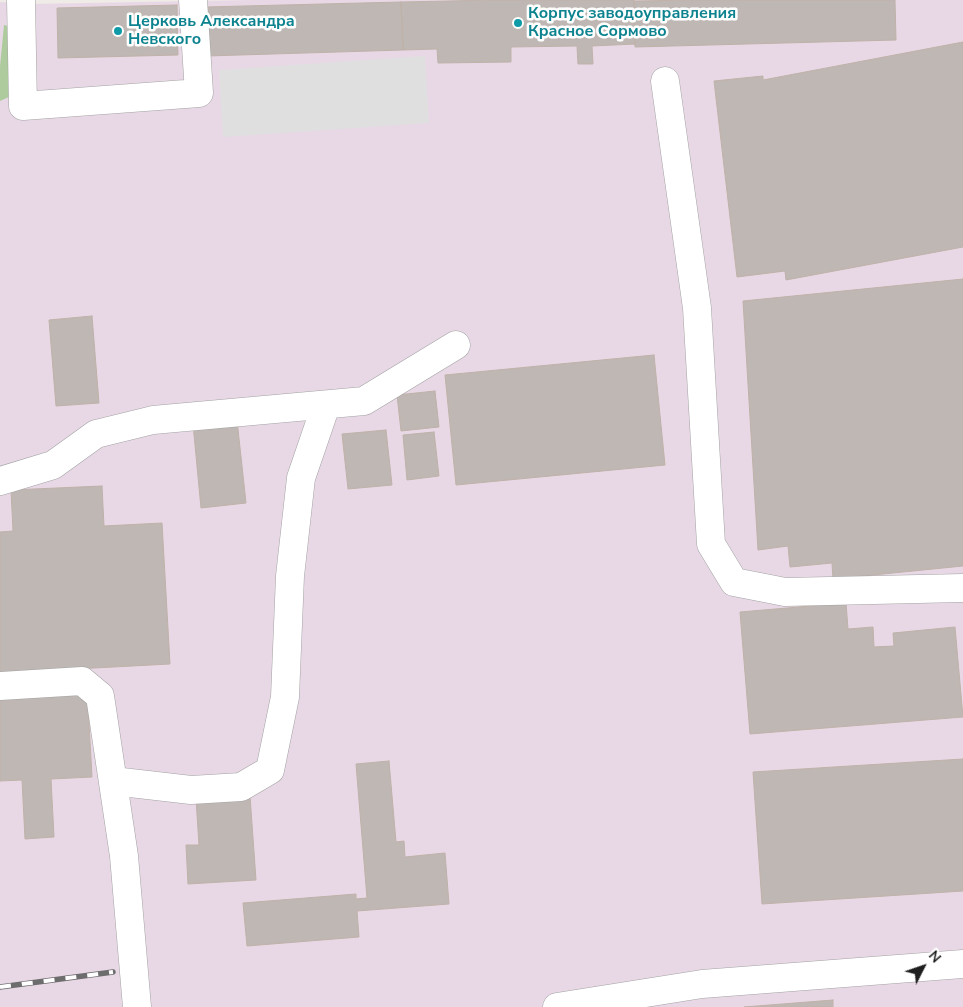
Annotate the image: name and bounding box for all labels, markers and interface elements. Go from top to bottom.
place label: Корпус заводоуправления Красное Сормово [528,4,736,42]
place label: Церковь Александра Невского [128,12,295,50]
marker: Корпус заводоуправления Красное Сормово [512,17,524,29]
marker: Церковь Александра Невского [112,25,124,37]
north arrow [898,942,948,992]
text: N [924,947,945,967]

